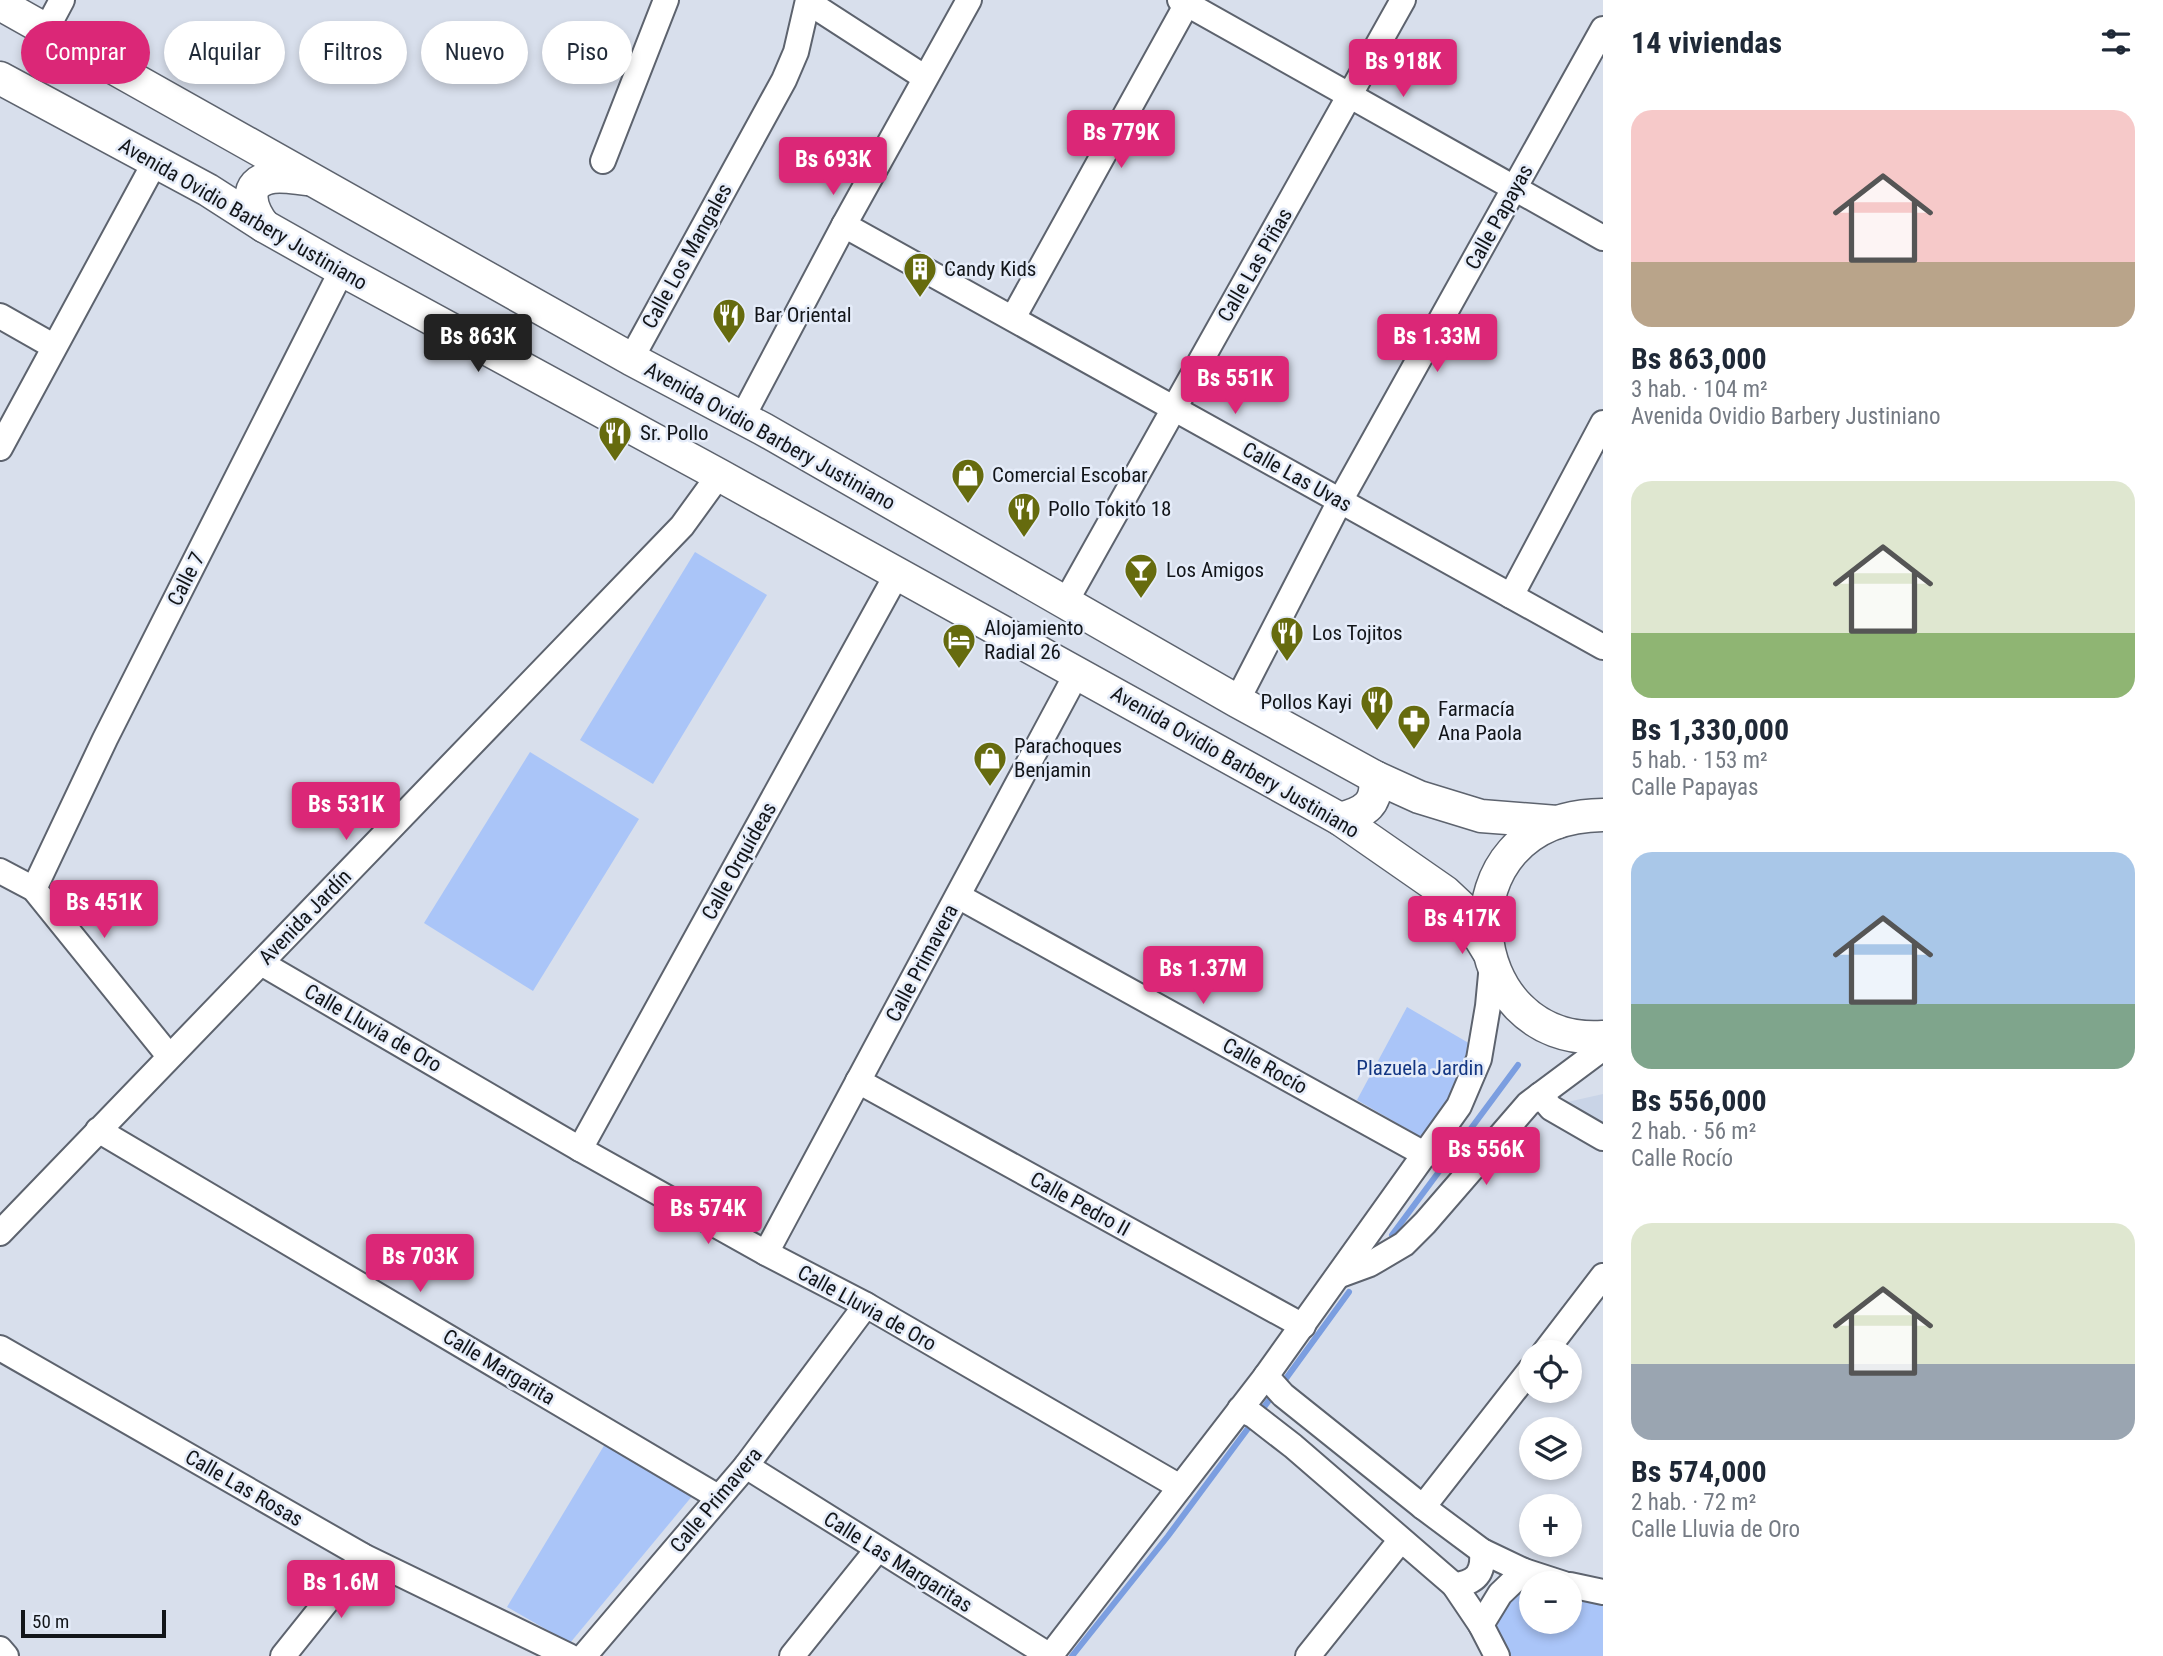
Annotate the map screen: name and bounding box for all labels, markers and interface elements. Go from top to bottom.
chip: Comprar [21,21,150,84]
chip: Alquilar [164,21,285,84]
chip: Filtros [299,21,407,84]
chip: Nuevo [421,21,528,84]
chip: Piso [542,21,632,84]
icon: filters [2097,23,2135,61]
text: 14 viviendas [1631,25,1782,60]
pin: Bs 918K [1338,40,1468,99]
text: Bs 918K [1365,48,1441,75]
pin: Bs 779K [1056,110,1186,170]
text: Bs 779K [1083,119,1159,146]
street label: Avenida Ovidio Barbery Justiniano [115,133,371,295]
pin: Bs 693K [768,138,898,197]
text: Bs 693K [795,146,871,173]
icon: home [1820,155,1946,281]
street label: Calle Papayas [1460,160,1538,274]
street label: Calle Los Mangales [637,179,737,333]
street label: Calle Las Piñas [1213,204,1297,326]
building icon: Candy Kids [901,250,939,299]
place label: Candy Kids [944,257,1036,281]
restaurant icon: Bar Oriental [710,296,748,345]
place label: Bar Oriental [754,303,852,327]
pin: Bs 863K [413,314,543,374]
pin: Bs 1.33M [1365,314,1509,374]
text: Bs 863K [440,323,516,350]
text: Bs 1.33M [1393,323,1481,350]
text: Bs 863,000 [1631,341,1767,376]
pin: Bs 551K [1170,356,1300,416]
street label: Avenida Ovidio Barbery Justiniano [641,357,899,515]
text: Bs 551K [1197,365,1273,392]
text: 3 hab. · 104 m² [1631,376,1768,403]
text: Avenida Ovidio Barbery Justiniano [1631,403,1940,430]
restaurant icon: Sr. Pollo [596,414,634,463]
place label: Sr. Pollo [640,421,709,445]
street label: Calle Las Uvas [1238,437,1356,517]
shop icon: Comercial Escobar [949,456,987,505]
place label: Comercial Escobar [992,463,1148,487]
restaurant icon: Pollo Tokito 18 [1005,490,1043,539]
place label: Pollo Tokito 18 [1048,497,1171,521]
icon: home [1820,526,1946,652]
street label: Calle 7 [162,548,210,610]
bar icon: Los Amigos [1122,551,1160,600]
place label: Los Amigos [1166,558,1264,582]
restaurant icon: Los Tojitos [1268,614,1306,663]
place label: Alojamiento Radial 26 [984,616,1083,664]
hotel icon: Alojamiento Radial 26 [940,621,978,670]
place label: Los Tojitos [1312,621,1403,645]
street label: Avenida Ovidio Barbery Justiniano [1107,681,1363,843]
restaurant icon: Pollos Kayi [1358,683,1396,732]
place label: Pollos Kayi [1260,690,1352,714]
place label: Farmacía Ana Paola [1438,697,1522,745]
pharmacy icon: Farmacía Ana Paola [1395,702,1433,751]
text: Bs 1,330,000 [1631,712,1789,747]
place label: Parachoques Benjamin [1014,734,1122,782]
shop icon: Parachoques Benjamin [971,739,1009,788]
text: 5 hab. · 153 m² [1631,747,1768,774]
text: Calle Papayas [1631,774,1758,801]
pin: Bs 531K [281,782,411,842]
text: Bs 531K [308,791,384,818]
street label: Calle Orquídeas [697,798,781,924]
street label: Avenida Jardín [254,865,356,969]
pin: Bs 451K [39,880,169,940]
text: Bs 451K [66,889,142,916]
pin: Bs 417K [1397,897,1527,956]
icon: home [1820,897,1946,1023]
street label: Calle Primavera [881,900,963,1026]
text: Bs 417K [1424,905,1500,932]
pin: Bs 1.37M [1131,946,1275,1006]
text: Bs 1.37M [1159,955,1247,982]
street label: Calle Lluvia de Oro [300,979,446,1077]
street label: Calle Rocío [1218,1033,1312,1099]
park label: Plazuela Jardin [1356,1056,1484,1080]
text: Bs 556,000 [1631,1083,1767,1118]
text: 2 hab. · 56 m² [1631,1118,1756,1145]
pin: Bs 556K [1421,1128,1551,1187]
text: Bs 556K [1448,1136,1524,1163]
text: Calle Rocío [1631,1145,1733,1172]
street label: Calle Pedro II [1026,1167,1134,1241]
pin: Bs 574K [643,1186,773,1246]
text: Bs 574K [670,1195,746,1222]
pin: Bs 703K [355,1234,485,1294]
text: Bs 703K [382,1243,458,1270]
street label: Calle Lluvia de Oro [794,1260,940,1356]
icon: home [1820,1268,1946,1394]
street label: Calle Margarita [439,1324,559,1410]
map controls [1519,1340,1582,1634]
button: locate [1519,1340,1582,1403]
button: layers [1519,1417,1582,1480]
street label: Calle Primavera [665,1443,767,1557]
street label: Calle Las Rosas [181,1445,307,1531]
text: Bs 574,000 [1631,1454,1767,1489]
text: 2 hab. · 72 m² [1631,1489,1756,1516]
button: + [1519,1494,1582,1557]
street label: Calle Las Margaritas [819,1507,977,1617]
text: Calle Lluvia de Oro [1631,1516,1800,1543]
pin: Bs 1.6M [276,1560,406,1620]
text: Bs 1.6M [303,1569,379,1596]
button: − [1519,1571,1582,1634]
scale bar [21,1607,166,1639]
text: 50 m [32,1610,69,1633]

